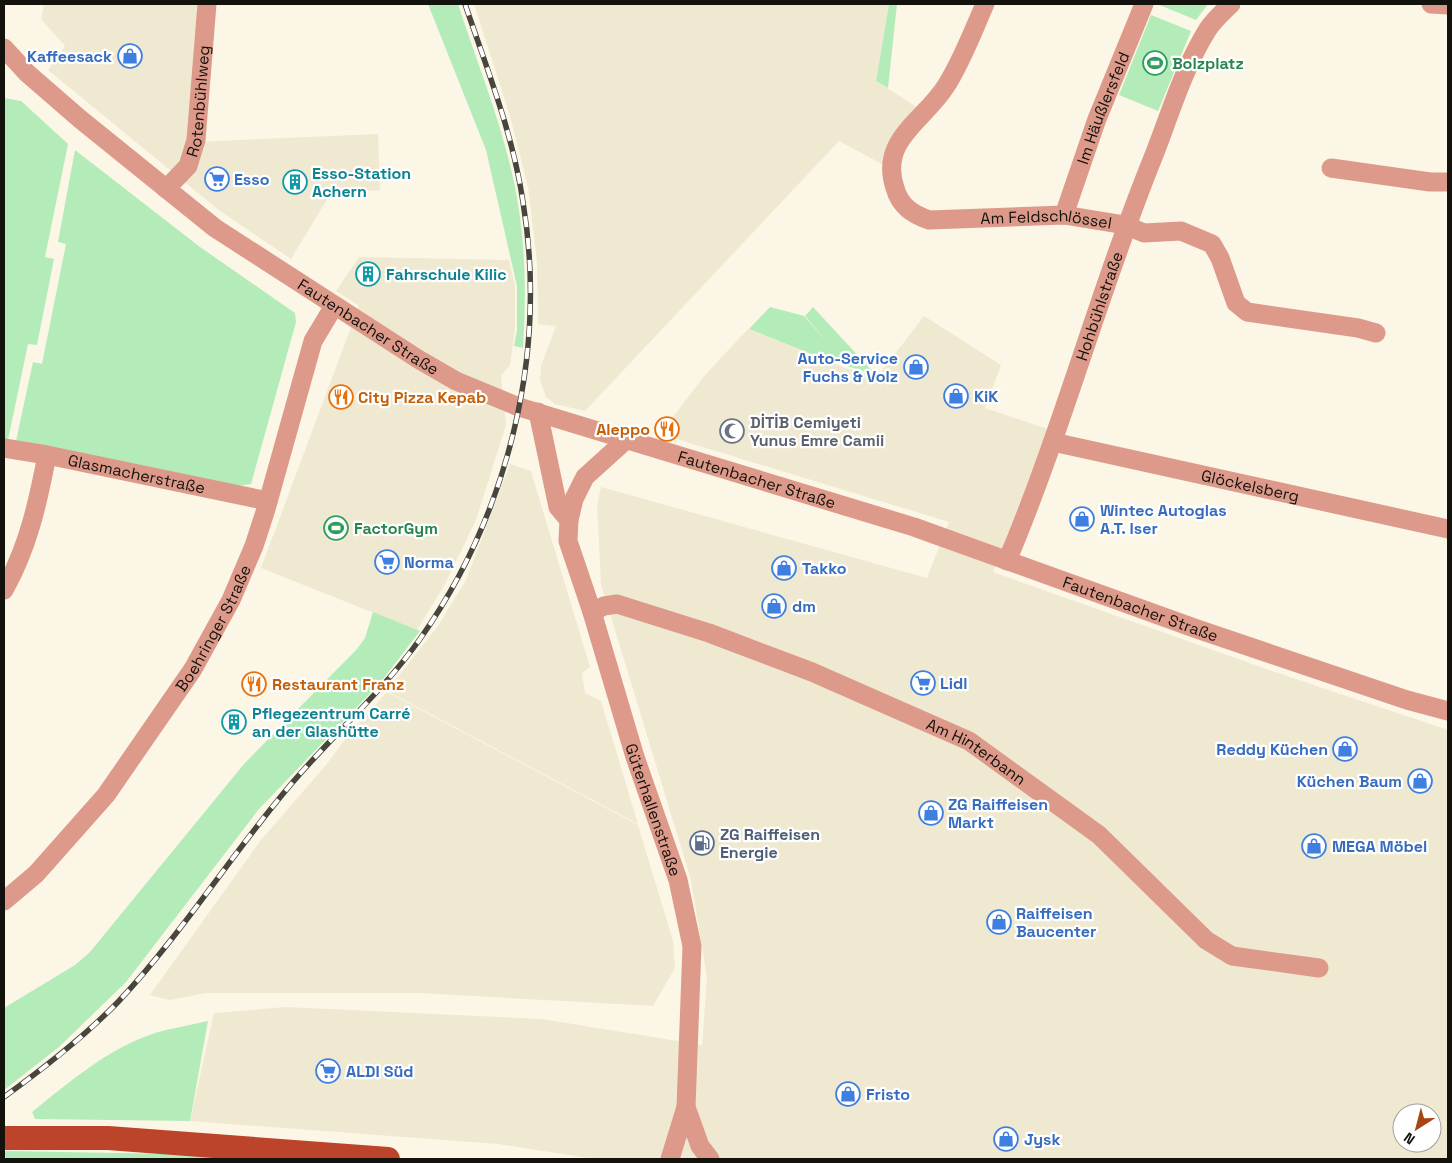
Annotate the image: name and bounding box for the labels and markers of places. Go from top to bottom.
shop icon: Kaffeesack [117,43,143,69]
place label: Kaffeesack [27,46,112,67]
sports icon: Bolzplatz [1142,50,1168,76]
place label: Bolzplatz [1172,53,1244,74]
place label: Esso-Station Achern [312,163,411,202]
supermarket icon: Esso [204,166,230,192]
place label: Esso [234,169,270,190]
building icon: Esso-Station Achern [282,169,308,195]
building icon: Fahrschule Kilic [355,261,381,287]
place label: Fahrschule Kilic [386,264,507,285]
place label: Auto-Service Fuchs & Volz [797,348,898,387]
shop icon: Auto-Service Fuchs & Volz [903,354,929,380]
shop icon: KiK [943,383,969,409]
restaurant icon: City Pizza Kepab [328,384,354,410]
place label: KiK [974,386,998,407]
place label: City Pizza Kepab [358,387,486,408]
place label: DİTİB Cemiyeti Yunus Emre Camii [750,412,884,451]
restaurant icon: Aleppo [654,416,680,442]
mosque icon: DİTİB Cemiyeti Yunus Emre Camii [719,418,745,444]
place label: Aleppo [596,419,650,440]
place label: Wintec Autoglas A.T. Iser [1100,500,1227,539]
shop icon: Wintec Autoglas A.T. Iser [1069,506,1095,532]
sports icon: FactorGym [323,515,349,541]
place label: FactorGym [354,518,438,539]
supermarket icon: Norma [374,549,400,575]
place label: Norma [404,552,454,573]
shop icon: Takko [771,555,797,581]
place label: Takko [802,558,847,579]
shop icon: dm [761,593,787,619]
place label: dm [792,596,816,617]
supermarket icon: Lidl [910,670,936,696]
restaurant icon: Restaurant Franz [241,671,267,697]
place label: Lidl [940,673,967,694]
place label: Restaurant Franz [272,674,404,695]
place label: Pflegezentrum Carré an der Glashütte [252,703,410,742]
building icon: Pflegezentrum Carré an der Glashütte [221,709,247,735]
shop icon: Reddy Küchen [1332,736,1358,762]
place label: Reddy Küchen [1216,739,1328,760]
shop icon: Küchen Baum [1407,768,1433,794]
place label: Küchen Baum [1297,771,1402,792]
place label: ZG Raiffeisen Markt [948,794,1048,833]
shop icon: ZG Raiffeisen Markt [918,800,944,826]
place label: ZG Raiffeisen Energie [720,824,820,863]
fuel station icon: ZG Raiffeisen Energie [689,830,715,856]
shop icon: MEGA Möbel [1301,833,1327,859]
place label: MEGA Möbel [1332,836,1427,857]
place label: Raiffeisen Baucenter [1016,903,1096,942]
shop icon: Raiffeisen Baucenter [986,909,1012,935]
supermarket icon: ALDI Süd [315,1058,341,1084]
place label: ALDI Süd [346,1061,414,1082]
shop icon: Fristo [835,1081,861,1107]
place label: Fristo [866,1084,910,1105]
shop icon: Jysk [993,1126,1019,1152]
place label: Jysk [1024,1129,1060,1150]

